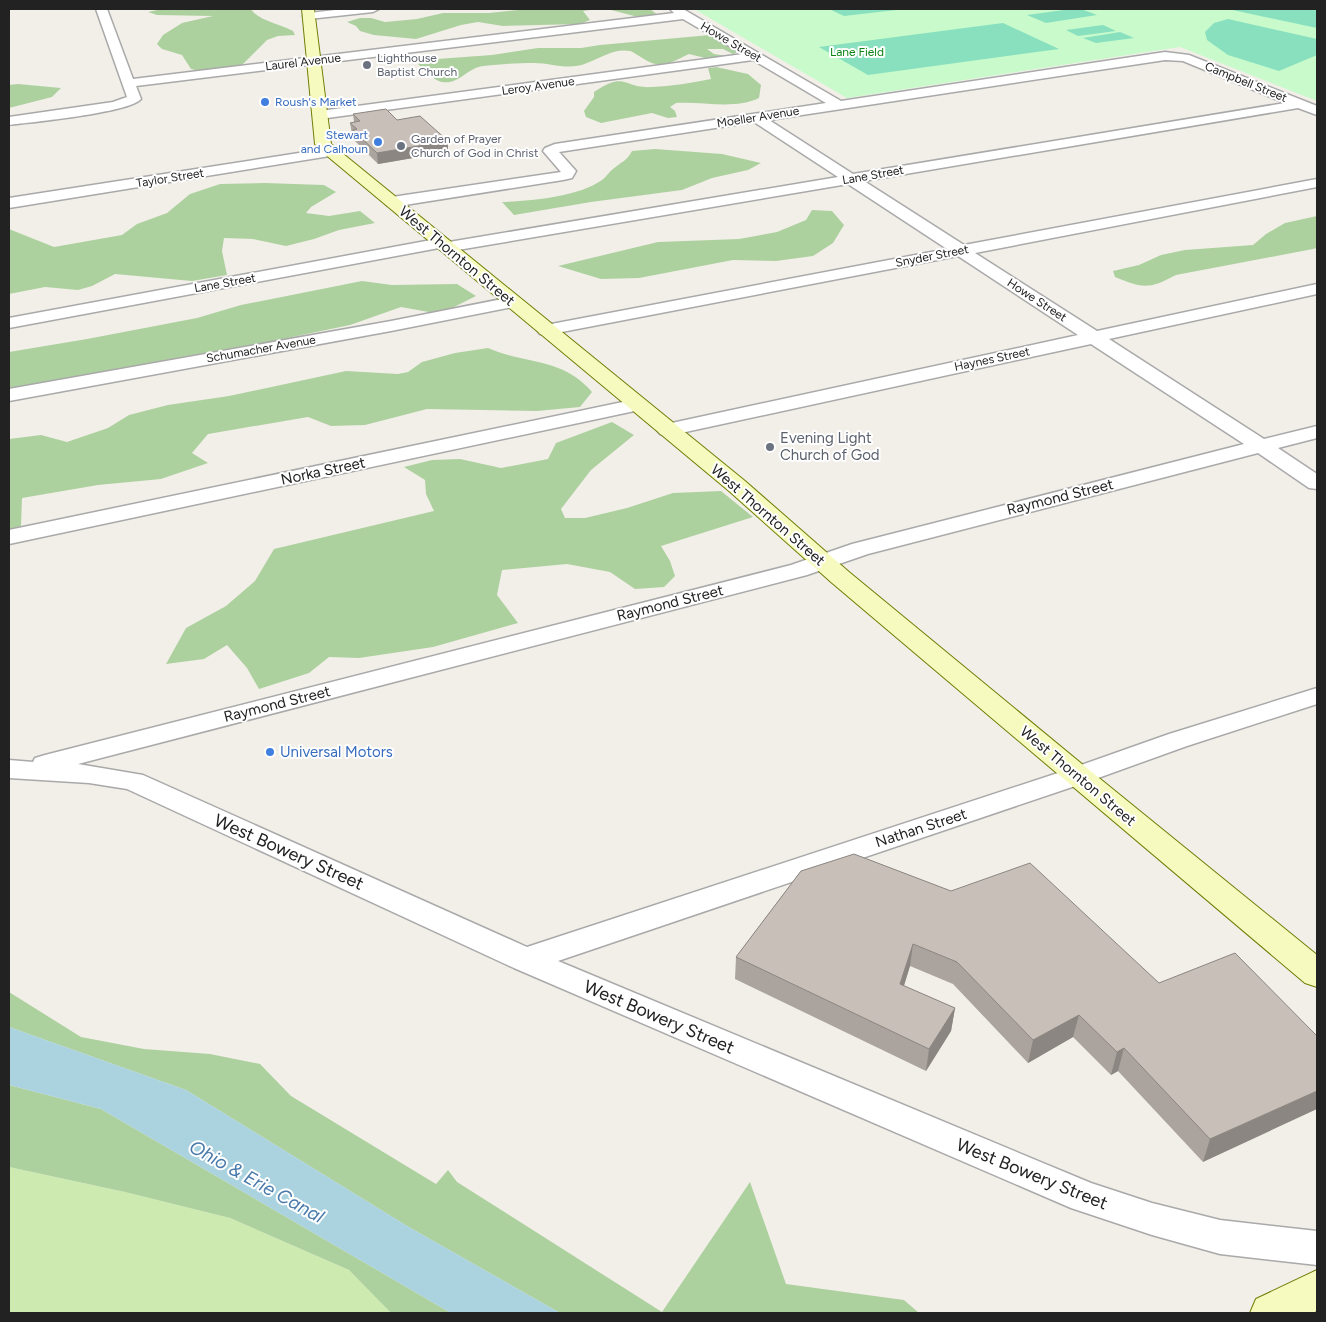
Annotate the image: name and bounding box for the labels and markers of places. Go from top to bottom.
place label: Lighthouse Baptist Church [377,51,458,79]
marker: Lighthouse Baptist Church [361,59,373,71]
place label: Roush's Market [275,95,357,109]
marker: Roush's Market [259,96,271,108]
place label: Stewart and Calhoun [301,128,368,156]
place label: Garden of Prayer Church of God in Christ [411,132,539,160]
marker: Stewart and Calhoun [372,136,384,148]
marker: Garden of Prayer Church of God in Christ [395,140,407,152]
place label: Evening Light Church of God [780,429,880,464]
marker: Evening Light Church of God [764,441,776,453]
place label: Universal Motors [280,743,393,761]
marker: Universal Motors [264,746,276,758]

